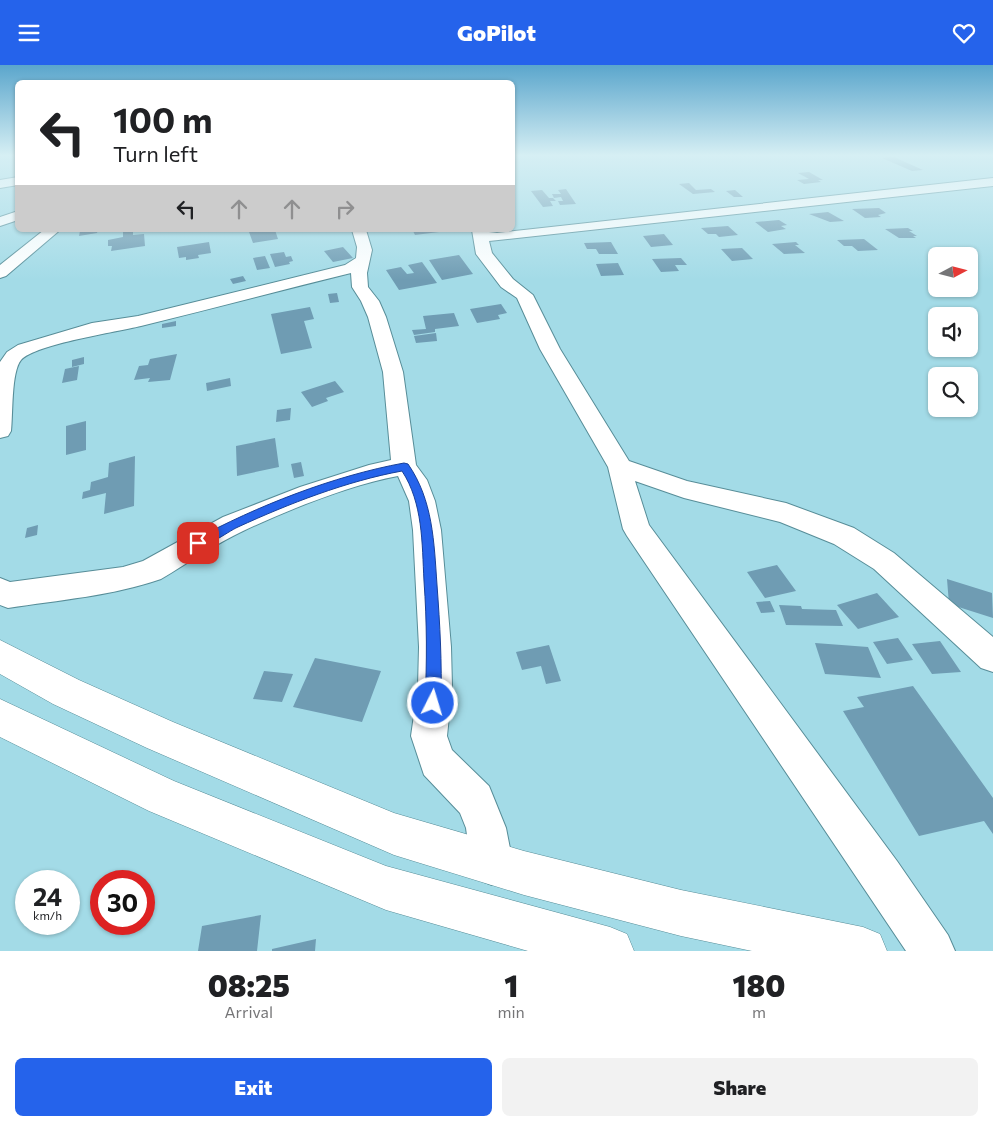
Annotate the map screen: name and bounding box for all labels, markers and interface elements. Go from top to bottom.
icon: menu [15,19,43,47]
text: GoPilot [457,19,536,46]
icon: heart [950,19,978,47]
text: 100 m [113,97,213,140]
icon: left [30,100,95,165]
text: Turn left [113,140,198,167]
icon: left [172,195,200,223]
icon: ahead [225,195,253,223]
icon: ahead [278,195,306,223]
icon: right [331,195,359,223]
north arrow [928,247,978,297]
map controls [928,247,978,417]
button: sound [928,307,978,357]
button: search [928,367,978,417]
pin [177,522,219,564]
icon: arrive [184,529,212,557]
position arrow [406,676,458,728]
speed limit sign: 30 [90,870,155,935]
text: 24 [33,881,62,911]
text: km/h [33,908,62,922]
text: 08:25 [208,966,290,1003]
text: 1 [504,966,518,1003]
text: 180 [732,966,785,1003]
text: Arrival [225,1002,273,1021]
text: min [498,1002,525,1021]
text: m [752,1002,766,1021]
button: Exit [15,1058,492,1116]
button: Share [502,1058,978,1116]

